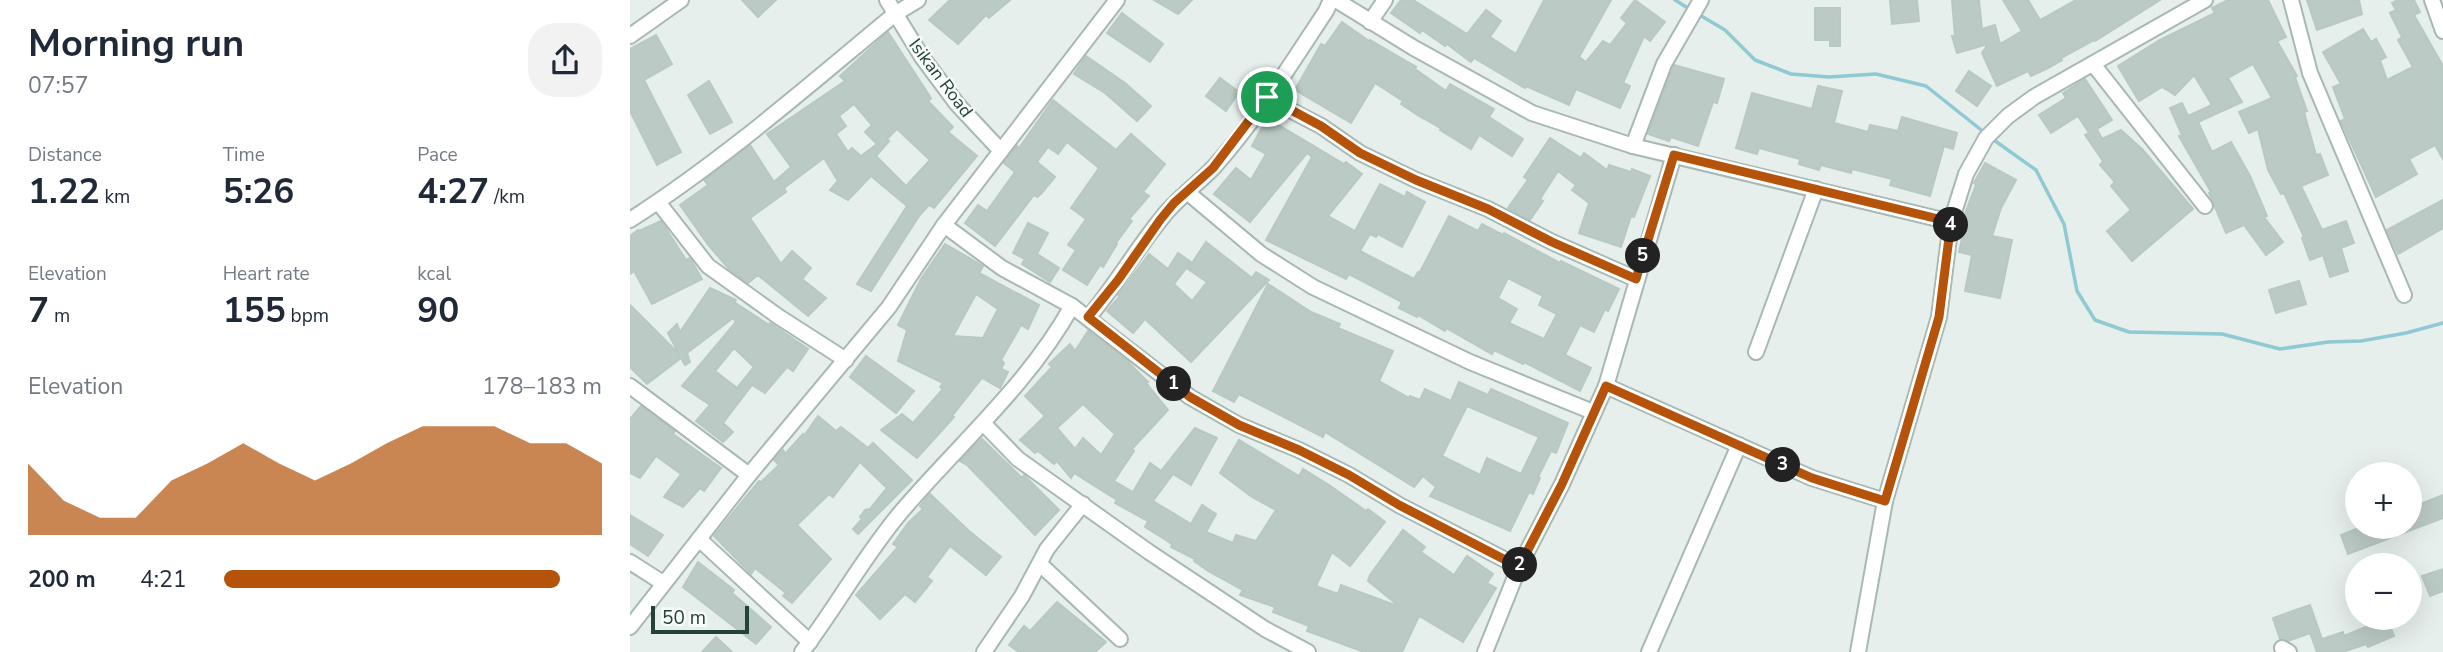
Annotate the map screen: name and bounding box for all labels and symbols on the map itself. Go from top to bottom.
street label: Isikan Road [904,34,978,122]
pin [1237,67,1297,127]
pin: 4 [1934,208,1968,243]
pin: 5 [1626,238,1660,274]
pin: 1 [1156,366,1192,402]
pin: 3 [1766,448,1800,482]
pin: 2 [1502,548,1538,582]
scale bar [651,603,749,635]

